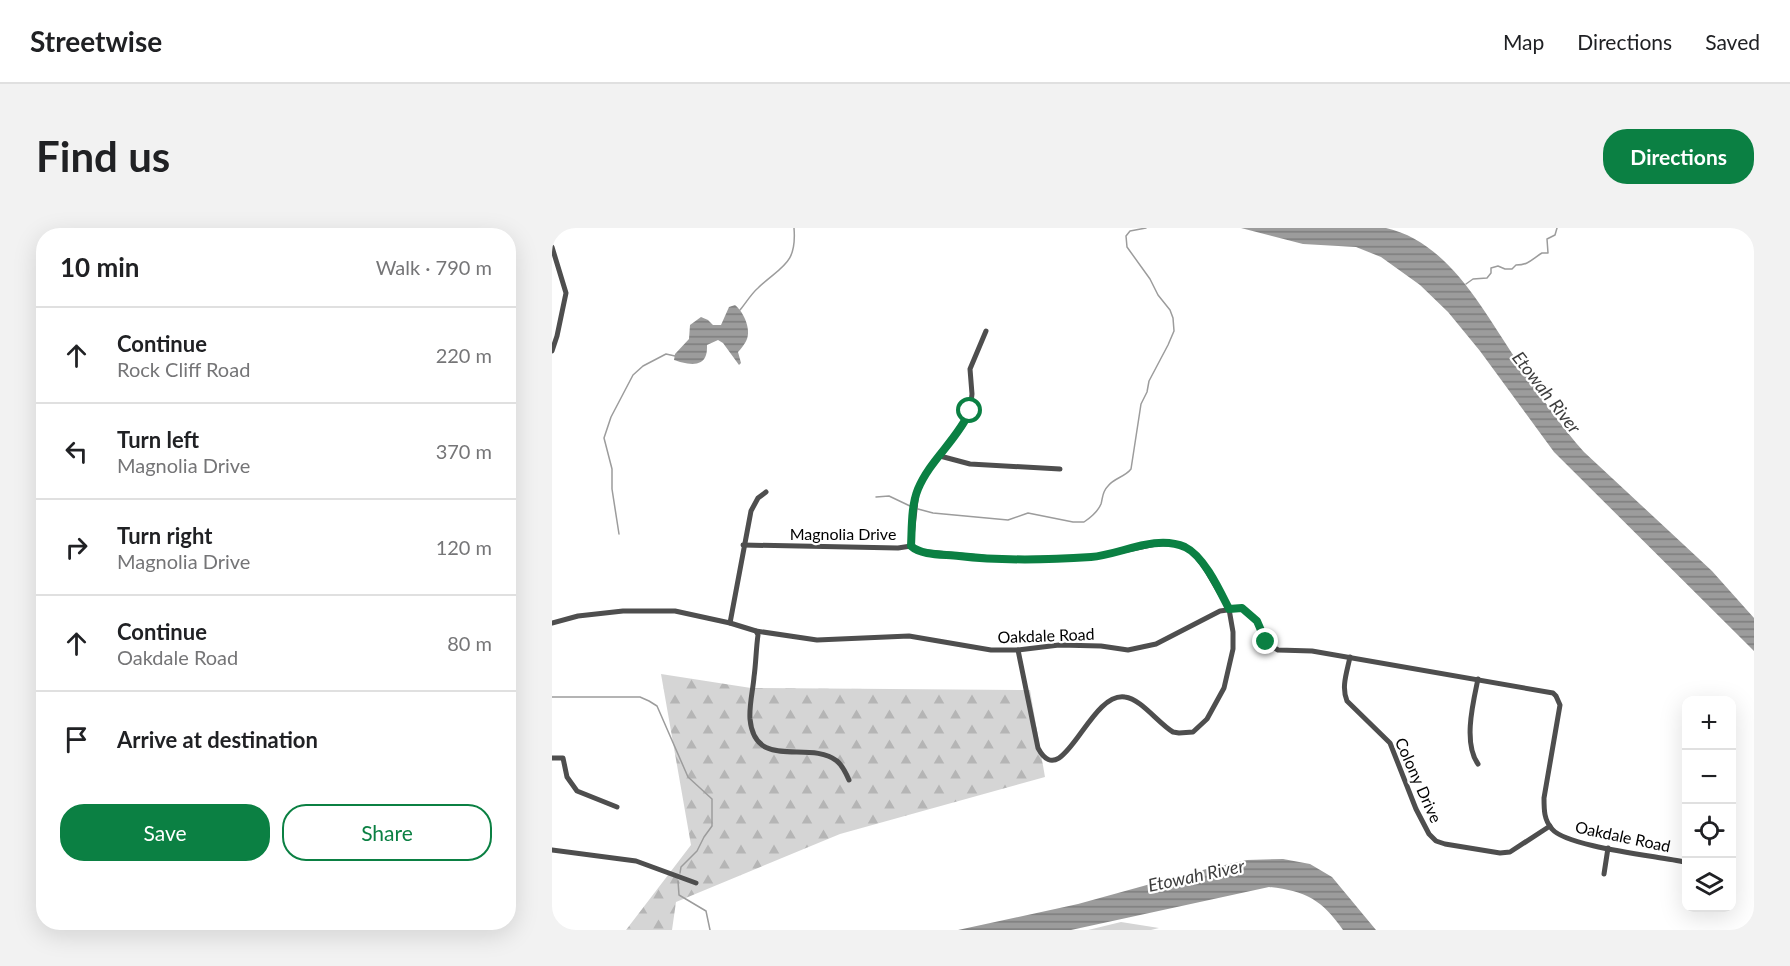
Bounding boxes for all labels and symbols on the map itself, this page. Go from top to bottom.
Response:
water label: Etowah River [1508,347,1586,438]
route start [956,397,982,423]
street label: Magnolia Drive [790,524,896,543]
street label: Oakdale Road [997,624,1095,646]
route end [1252,628,1278,654]
street label: Colony Drive [1392,734,1446,826]
street label: Oakdale Road [1574,817,1672,855]
water label: Etowah River [1146,854,1247,896]

